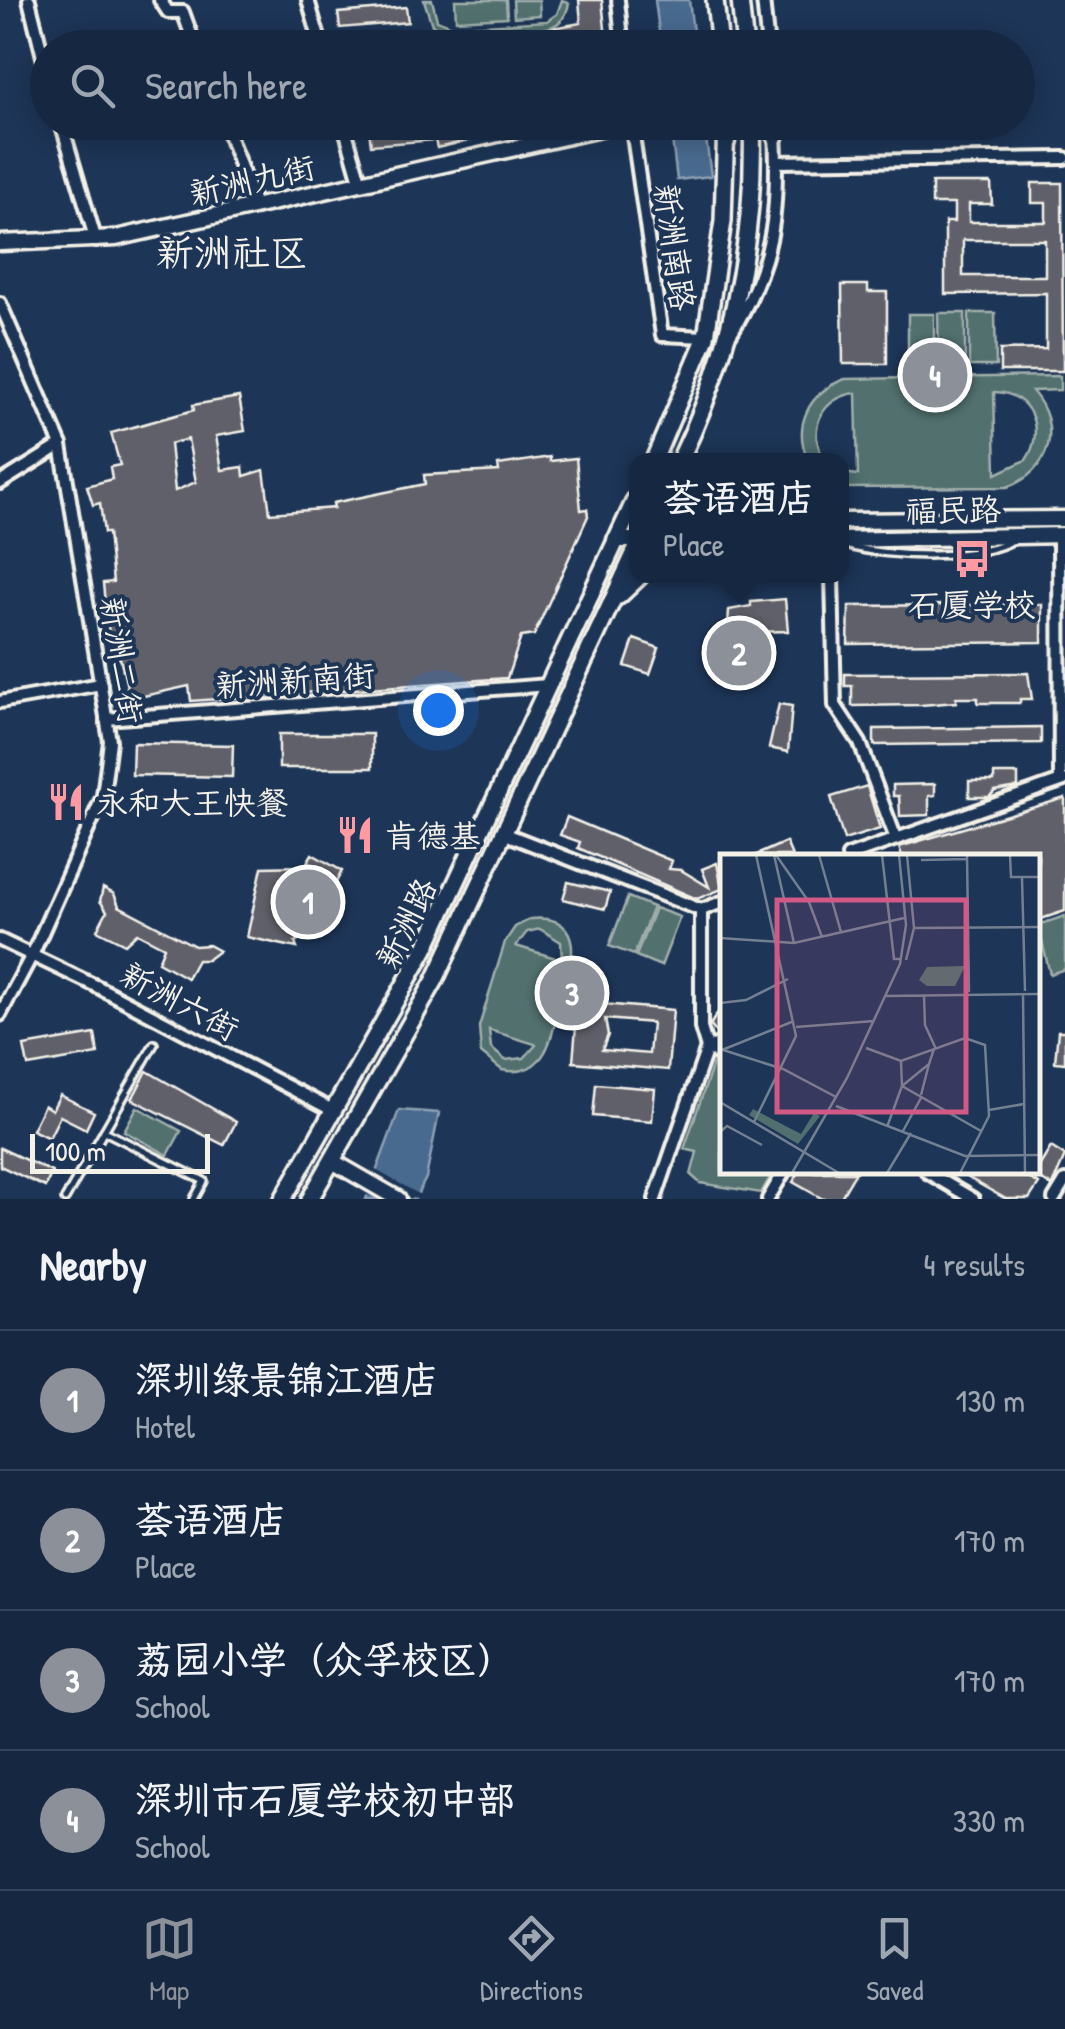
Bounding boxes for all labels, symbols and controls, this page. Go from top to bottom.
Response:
search box [30,30,1035,140]
icon: search [65,58,120,113]
text: Search here [145,59,307,111]
street label: 新洲九街 [185,145,319,215]
street label: 新洲南路 [645,181,705,313]
district label: 新洲社区 [156,226,308,278]
pin: 4 [902,338,968,412]
popup [629,453,849,583]
text: 荟语酒店 [663,471,815,523]
street label: 福民路 [905,488,1001,532]
text: Place [663,523,725,566]
bus stop icon: 石厦学校 [951,538,993,580]
place label: 石厦学校 [908,583,1036,626]
street label: 新洲二街 [91,593,153,727]
pin: 2 [706,616,772,690]
street label: 新洲新南街 [214,653,376,707]
your location [413,685,464,736]
restaurant icon: 永和大王快餐 [45,781,87,823]
place label: 永和大王快餐 [96,781,288,824]
restaurant icon: 肯德基 [334,814,376,856]
place label: 肯德基 [385,814,481,857]
inset map [720,854,1040,1174]
pin: 1 [276,864,340,940]
street label: 新洲路 [366,870,446,976]
street label: 新洲六街 [113,952,247,1050]
pin: 3 [540,956,604,1030]
scale bar [30,1129,210,1174]
text: 100 m [45,1132,106,1170]
text: Nearby [40,1236,147,1293]
text: 4 results [924,1243,1025,1286]
text: 深圳绿景锦江酒店 [135,1353,439,1405]
text: 1 [67,1379,78,1422]
text: 130 m [956,1379,1025,1422]
text: Hotel [135,1405,195,1448]
text: 荟语酒店 [135,1493,287,1545]
text: 2 [65,1519,80,1562]
text: 170 m [954,1519,1025,1562]
text: Place [135,1545,197,1588]
text: 荔园小学（众孚校区） [135,1633,515,1685]
text: 3 [65,1659,80,1702]
text: 170 m [954,1659,1025,1702]
text: School [135,1685,210,1728]
text: 深圳市石厦学校初中部 [135,1773,515,1825]
text: 4 [66,1799,79,1842]
text: 330 m [953,1799,1025,1842]
text: School [135,1825,210,1868]
tab: Map [142,1911,197,2009]
tab: Directions [480,1911,583,2009]
tab: Saved [866,1911,923,2009]

